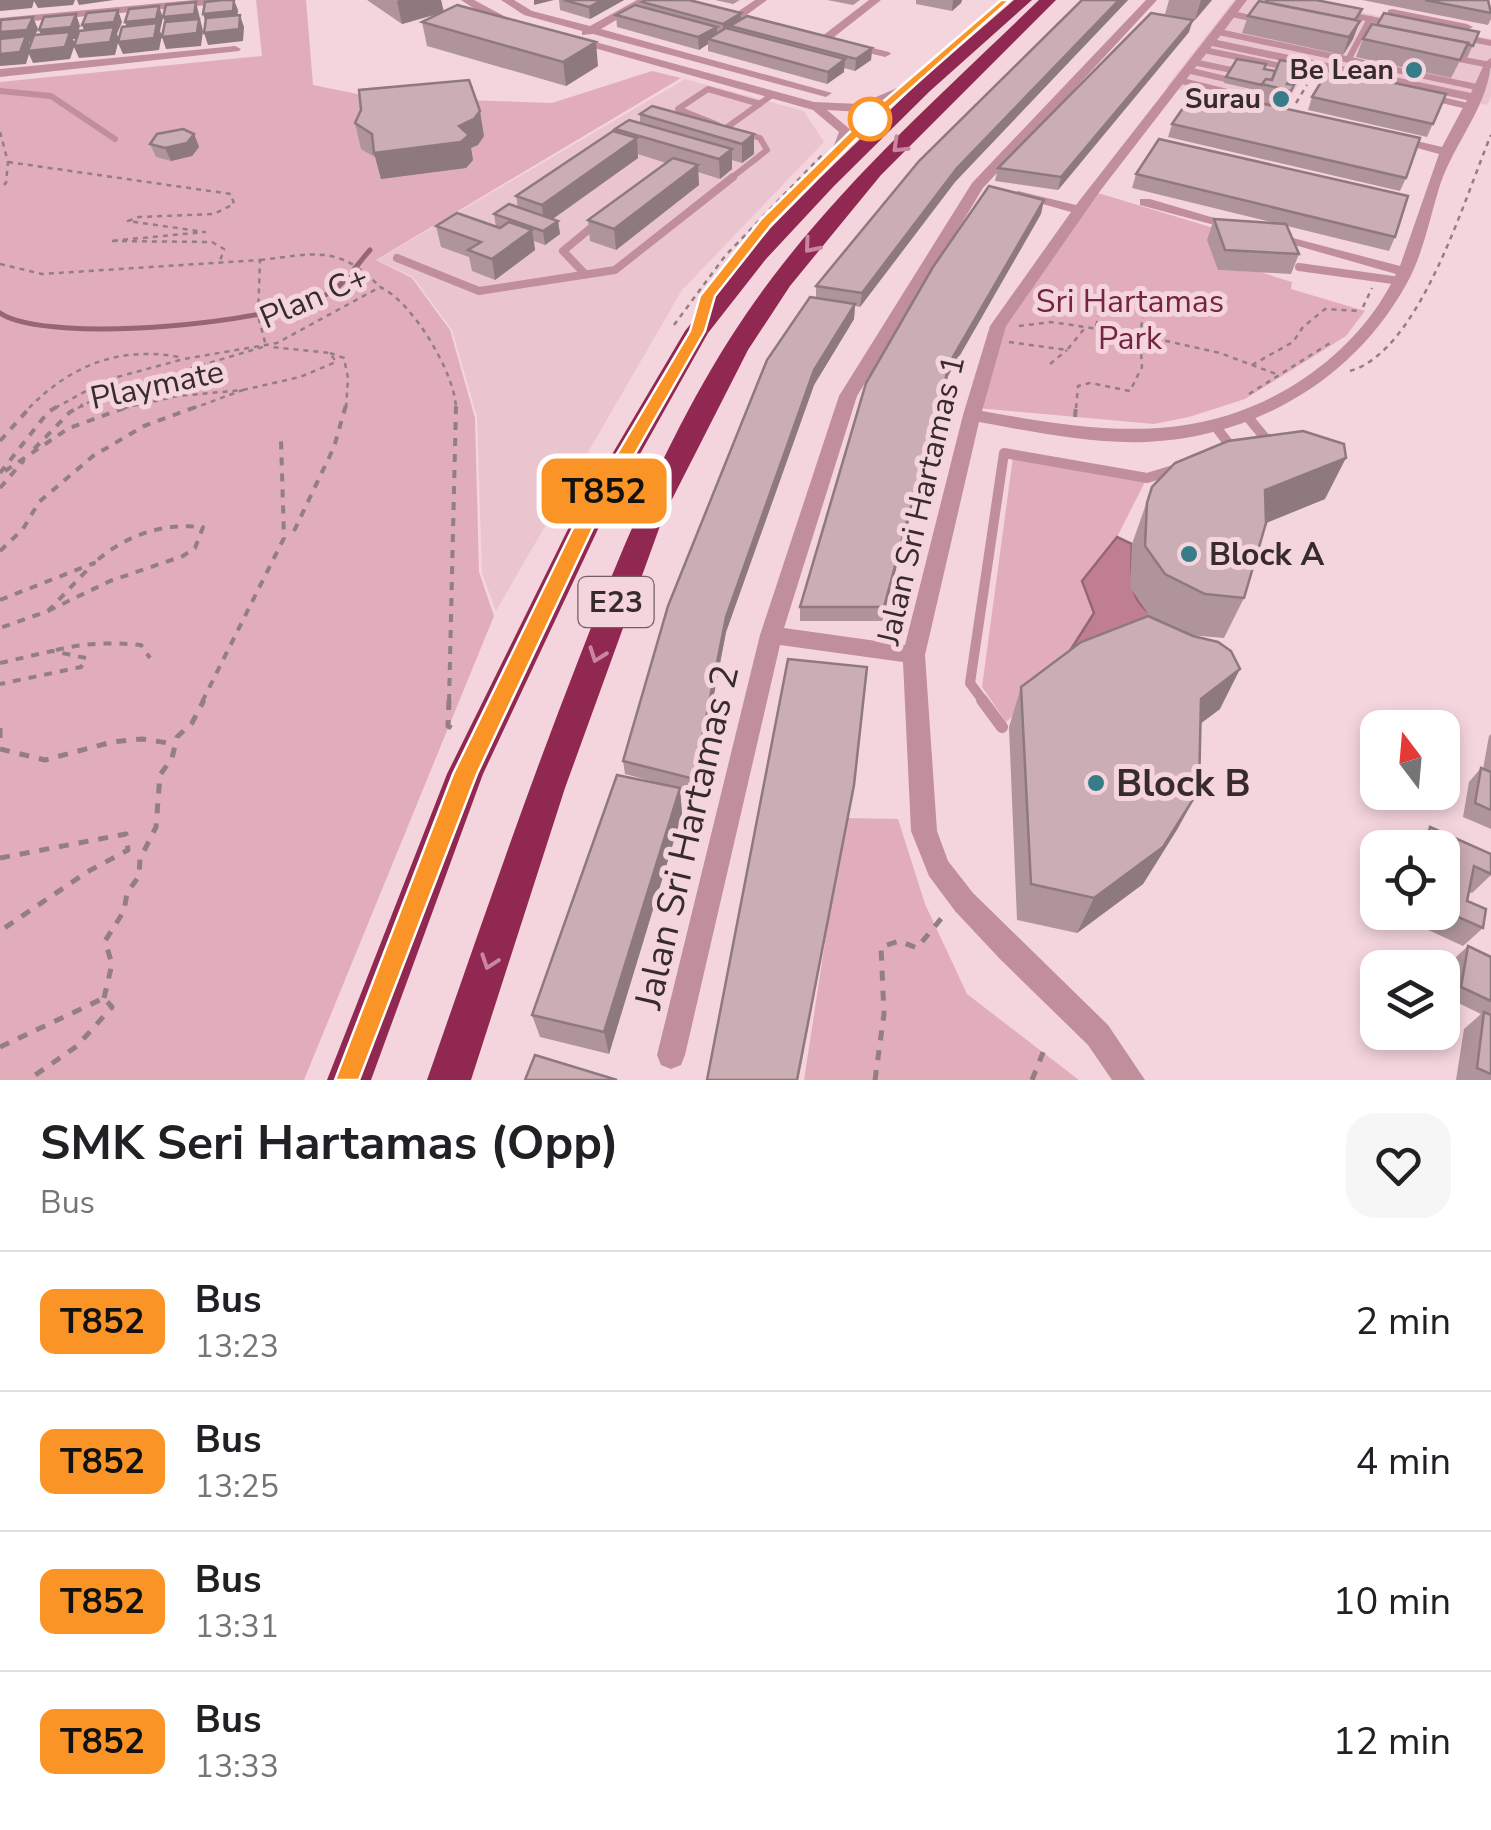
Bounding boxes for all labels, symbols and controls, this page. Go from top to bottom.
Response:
place label: Be Lean [1290,51,1394,89]
marker: Be Lean [1403,59,1425,81]
place label: Surau [1185,80,1261,118]
marker: Surau [1270,88,1292,110]
unlabelled marker [849,98,891,140]
one-way arrow [893,134,911,152]
one-way arrow [805,234,823,253]
street label: Plan C+ [253,255,375,339]
park label: Sri Hartamas Park [1036,280,1224,360]
street label: Playmate [86,350,228,420]
street label: Jalan Sri Hartamas 1 [867,351,975,650]
line badge: T852 [534,458,674,524]
text: T852 [562,468,646,515]
place label: Block A [1209,533,1324,576]
marker: Block A [1178,543,1200,565]
road number: E23 [578,577,654,627]
one-way arrow [588,646,609,663]
street label: Jalan Sri Hartamas 2 [622,660,751,1015]
north arrow [1360,710,1460,810]
map controls [1360,710,1460,1050]
place label: Block B [1116,758,1251,809]
marker: Block B [1085,772,1107,794]
button: locate [1360,830,1460,930]
button: layers [1360,950,1460,1050]
one-way arrow [480,952,500,969]
text: SMK Seri Hartamas (Opp) [40,1110,619,1176]
button: heart [1346,1113,1451,1218]
text: Bus [40,1181,95,1224]
text: Bus [195,1274,261,1325]
text: 2 min [1356,1296,1451,1347]
text: T852 [60,1298,145,1345]
text: 13:23 [195,1325,279,1368]
text: Bus [195,1414,261,1465]
text: 4 min [1356,1436,1451,1487]
text: T852 [60,1438,145,1485]
text: 13:25 [195,1465,279,1508]
text: Bus [195,1554,261,1605]
text: 10 min [1333,1576,1451,1627]
text: T852 [60,1578,145,1625]
text: 13:31 [195,1605,279,1648]
text: Bus [195,1694,261,1745]
text: 12 min [1333,1716,1451,1767]
text: T852 [60,1718,145,1765]
text: 13:33 [195,1745,279,1788]

